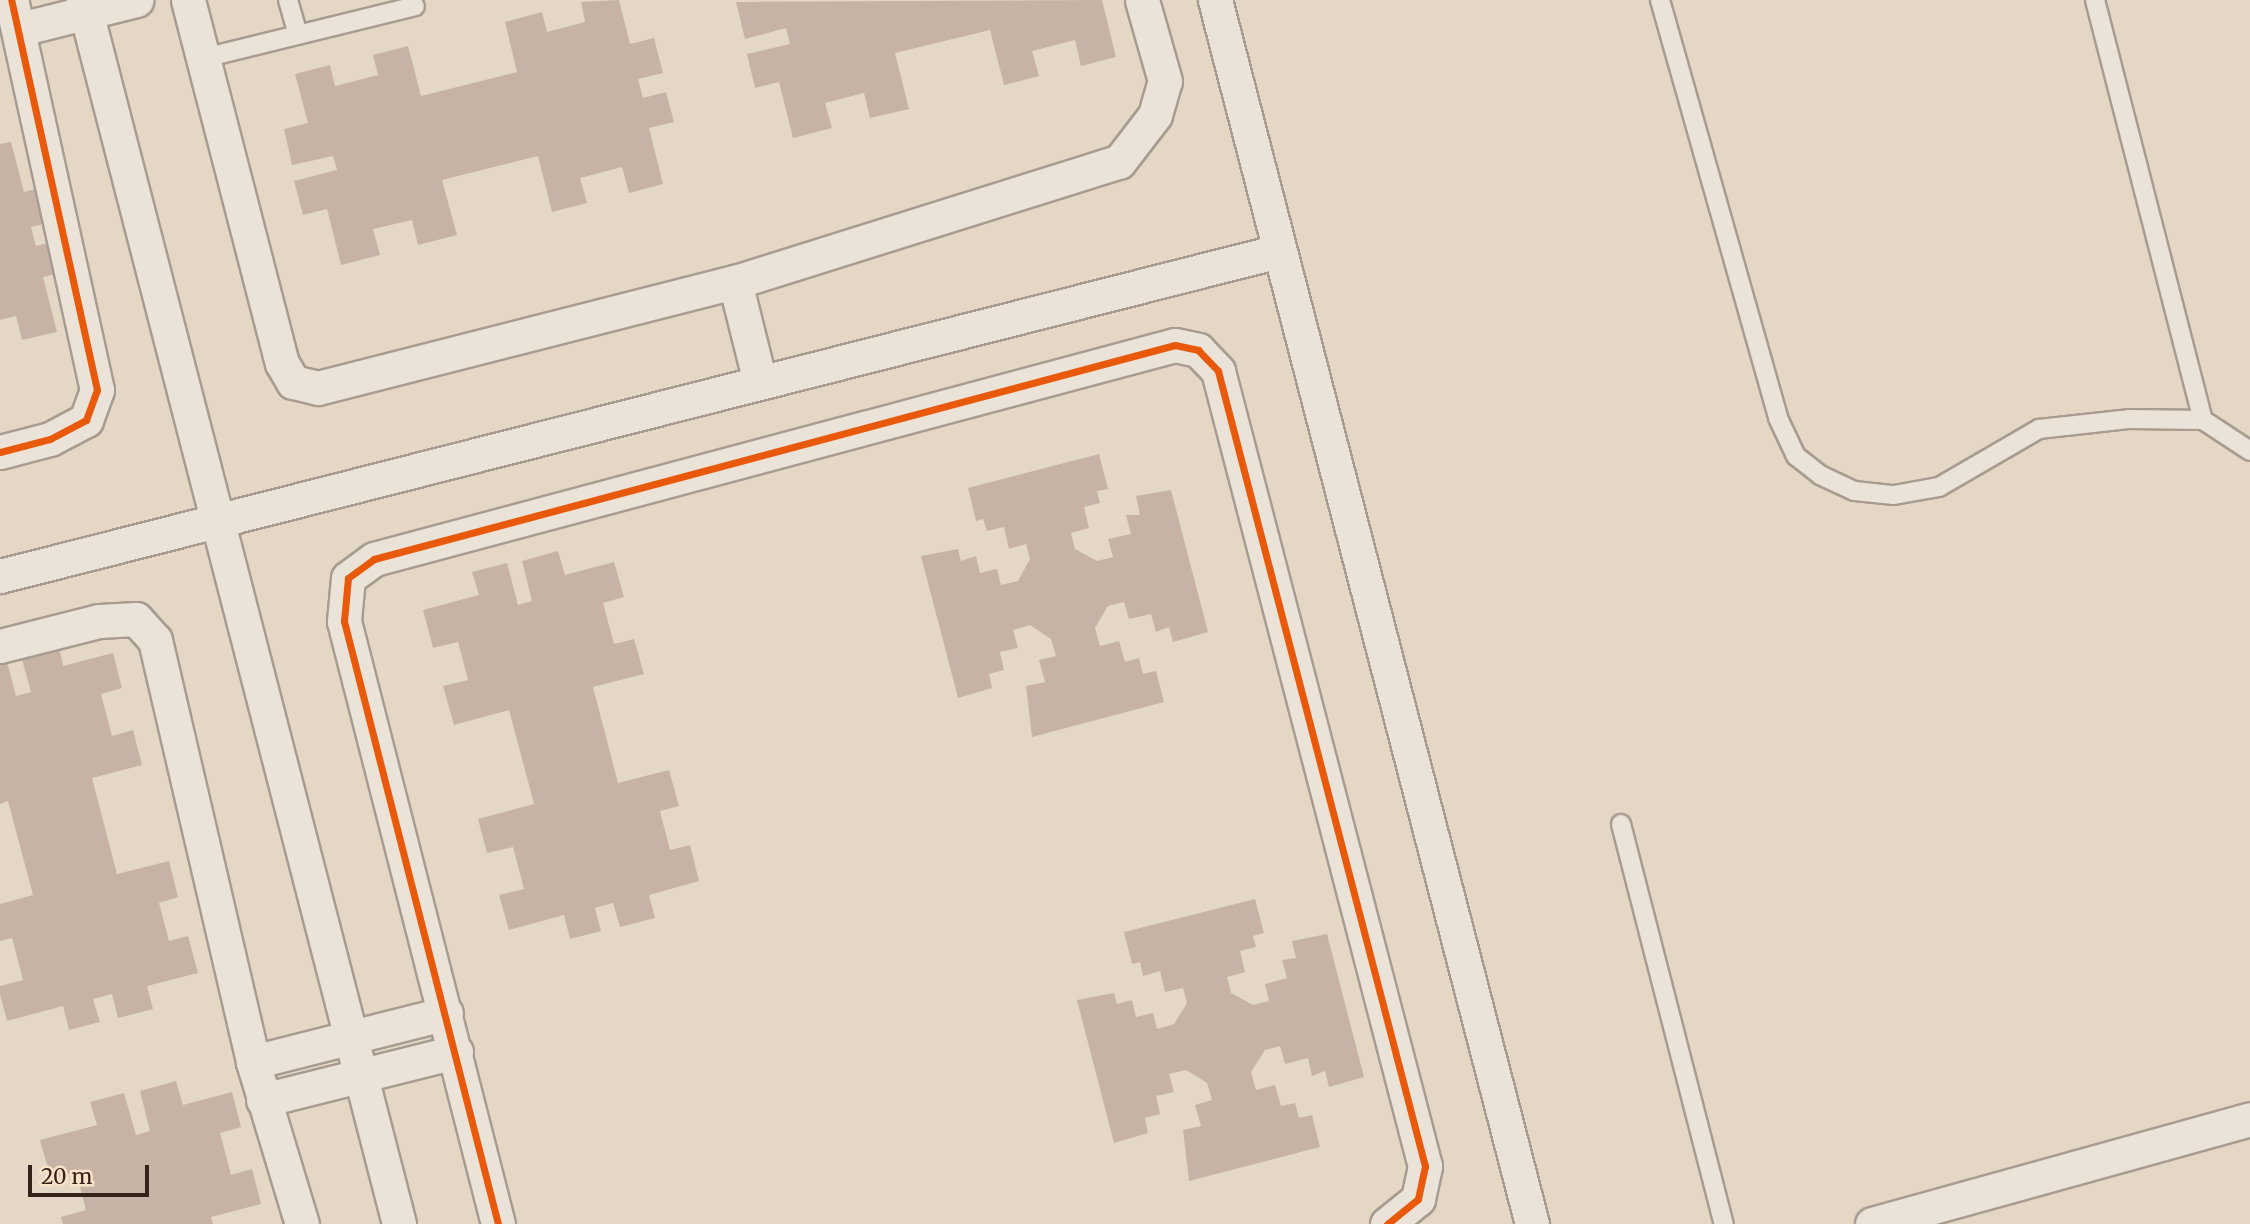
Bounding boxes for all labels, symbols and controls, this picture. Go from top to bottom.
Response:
scale bar [32,1150,152,1194]
text: 20 m [41,1163,92,1190]

